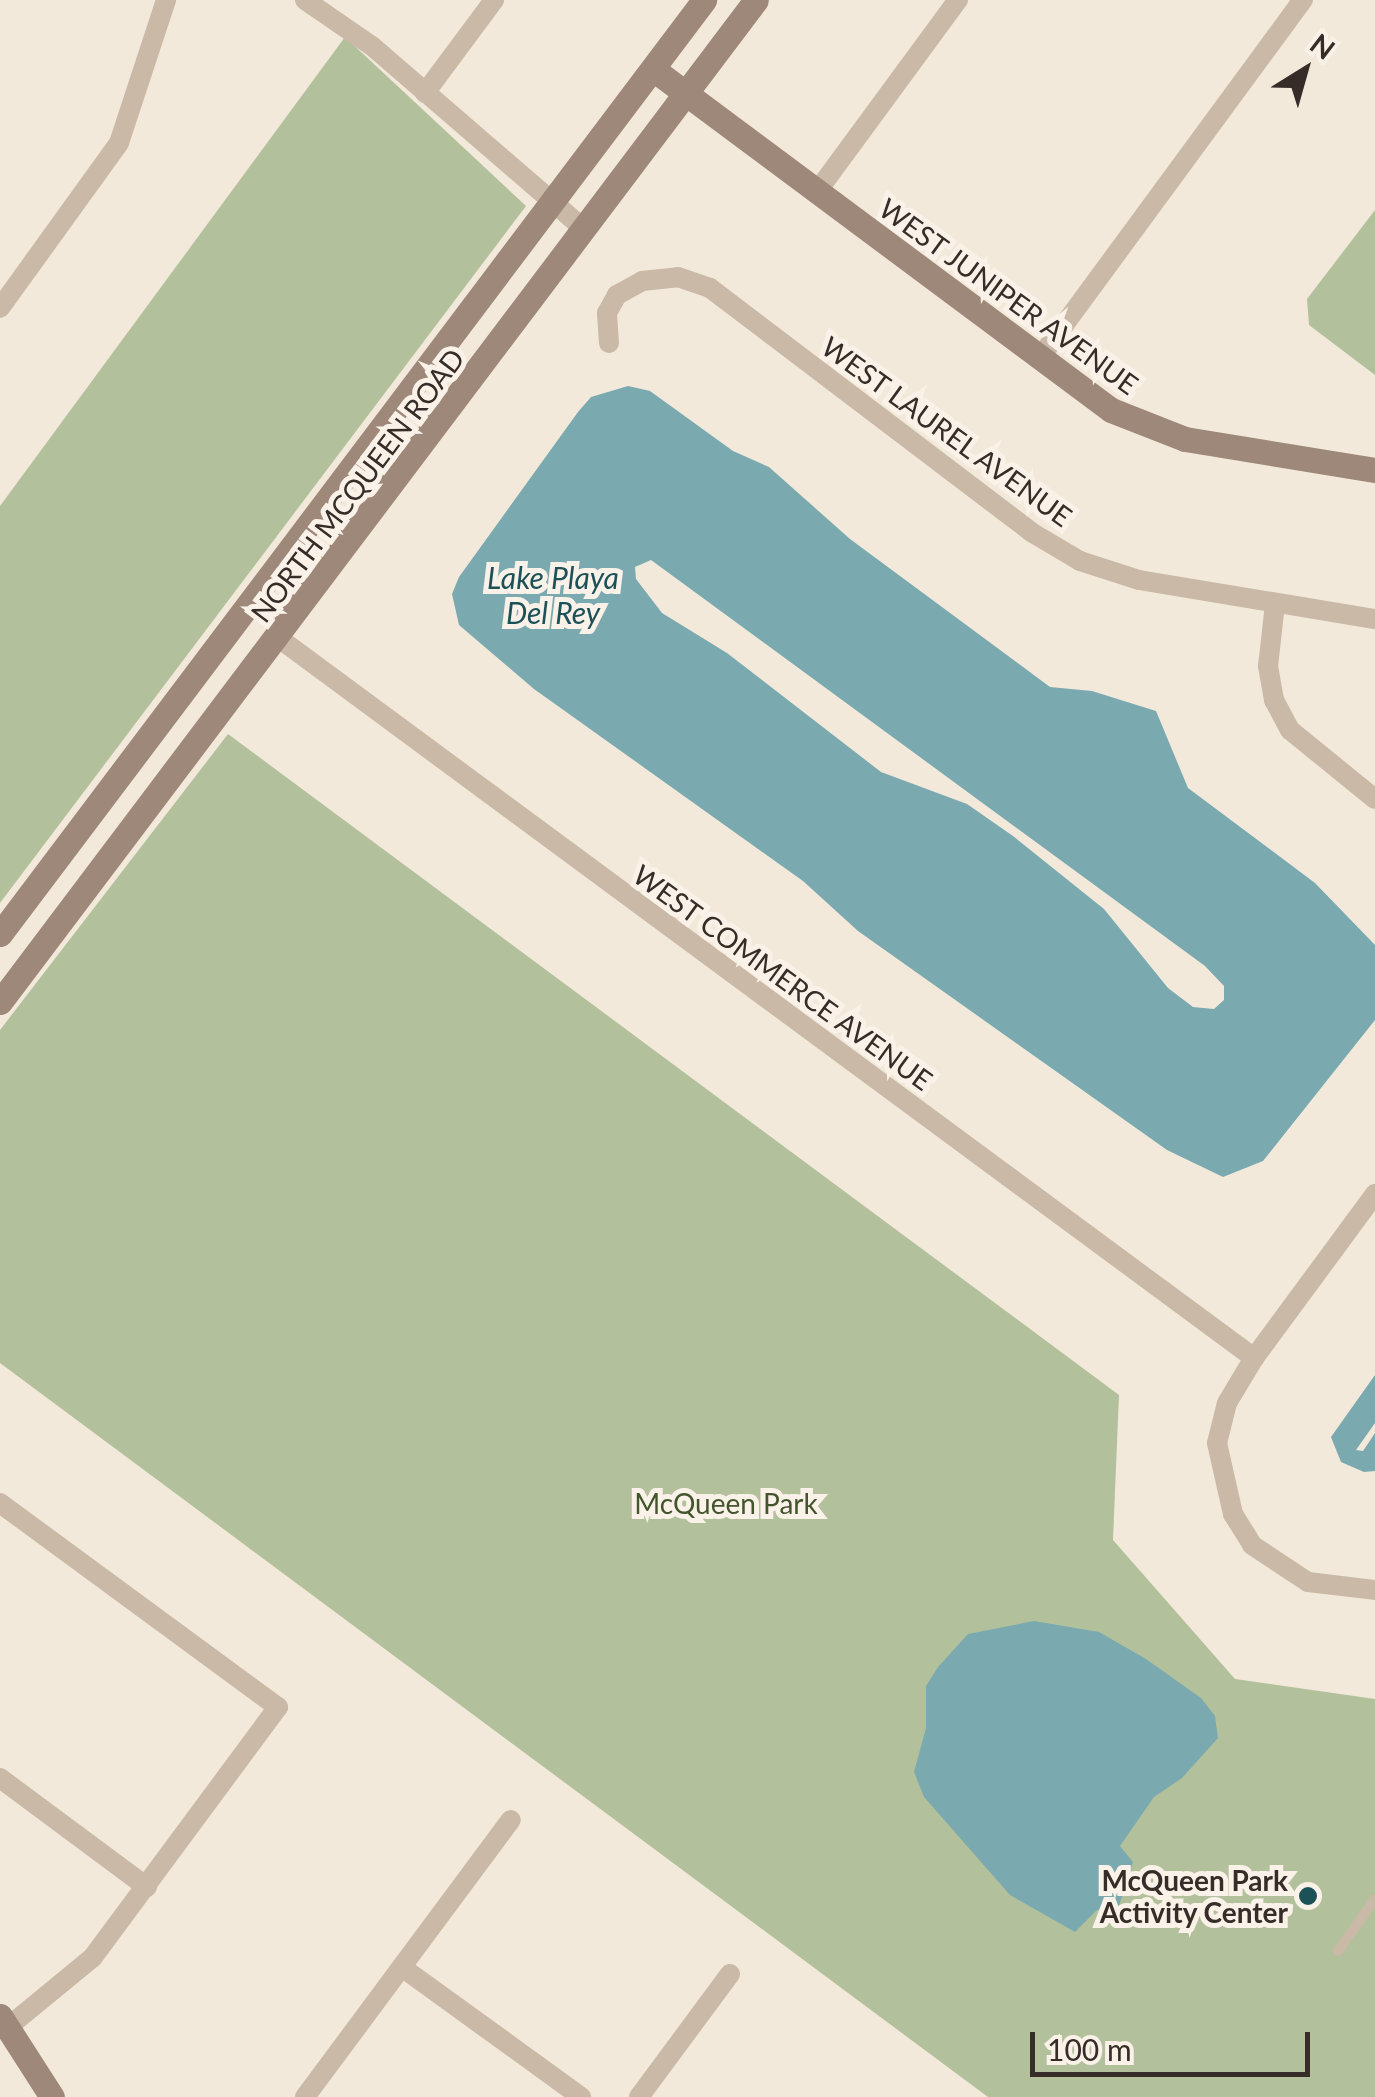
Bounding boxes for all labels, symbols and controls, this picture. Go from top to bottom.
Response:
north arrow [1255,20,1355,120]
text: N [1304,26,1342,66]
street label: WEST JUNIPER AVENUE [872,190,1146,402]
street label: WEST LAUREL AVENUE [814,328,1080,534]
street label: NORTH MCQUEEN ROAD [243,342,471,628]
water label: Lake Playa Del Rey [487,559,619,630]
street label: WEST COMMERCE AVENUE [626,857,940,1097]
park label: McQueen Park [634,1486,818,1520]
place label: McQueen Park Activity Center [1099,1863,1288,1929]
marker: McQueen Park Activity Center [1297,1885,1319,1907]
scale bar [1035,2012,1315,2074]
text: 100 m [1047,2031,1132,2067]

